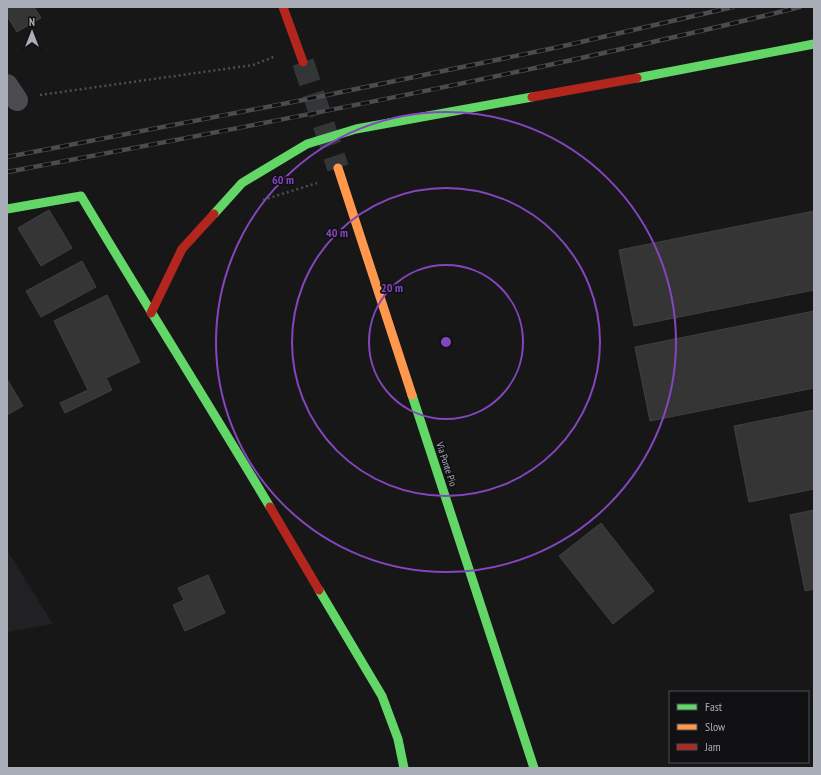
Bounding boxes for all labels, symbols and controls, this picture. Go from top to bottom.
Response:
north arrow [12,12,52,52]
text: N [29,15,35,29]
text: 60 m [272,172,294,187]
text: 40 m [326,225,348,240]
text: 20 m [381,280,403,295]
centre of rings [439,335,453,349]
street label: Via Ponte Pio [433,439,460,488]
legend [669,691,809,763]
text: Fast [705,699,723,714]
text: Slow [705,719,726,734]
text: Jam [704,739,721,754]

